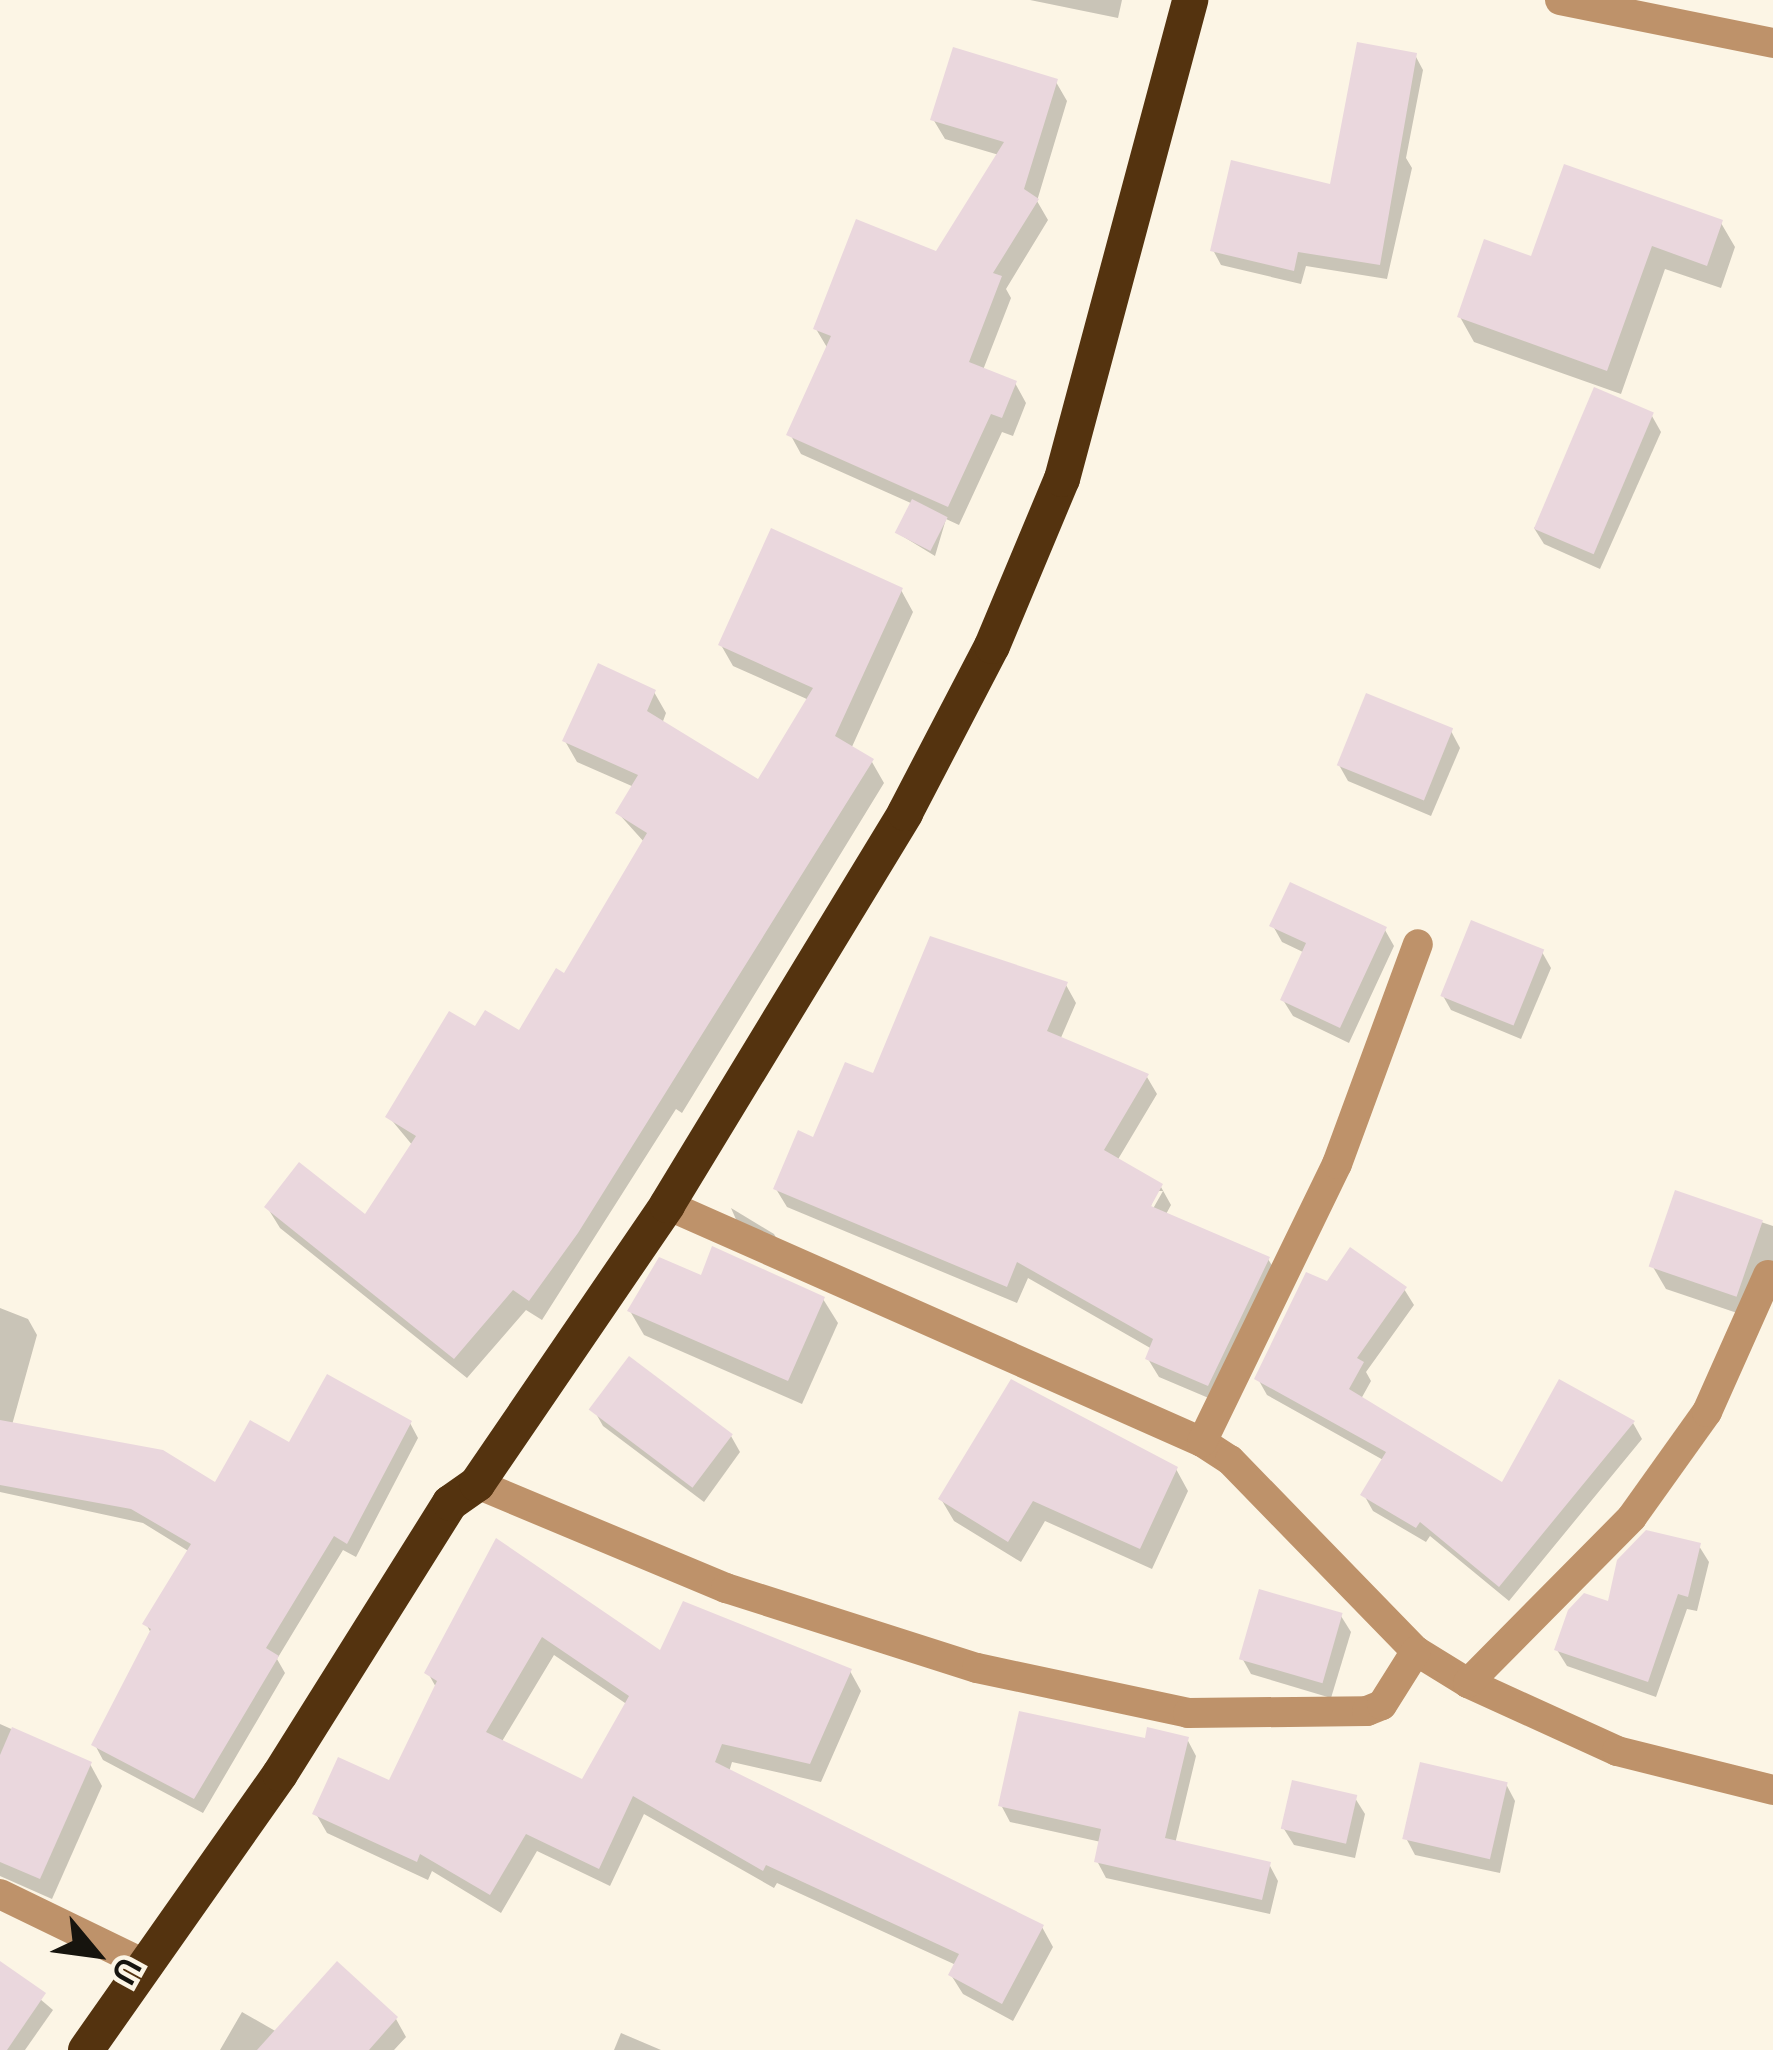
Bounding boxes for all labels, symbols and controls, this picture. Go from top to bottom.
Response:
north arrow [36,1894,156,2014]
text: U [104,1951,151,1992]

